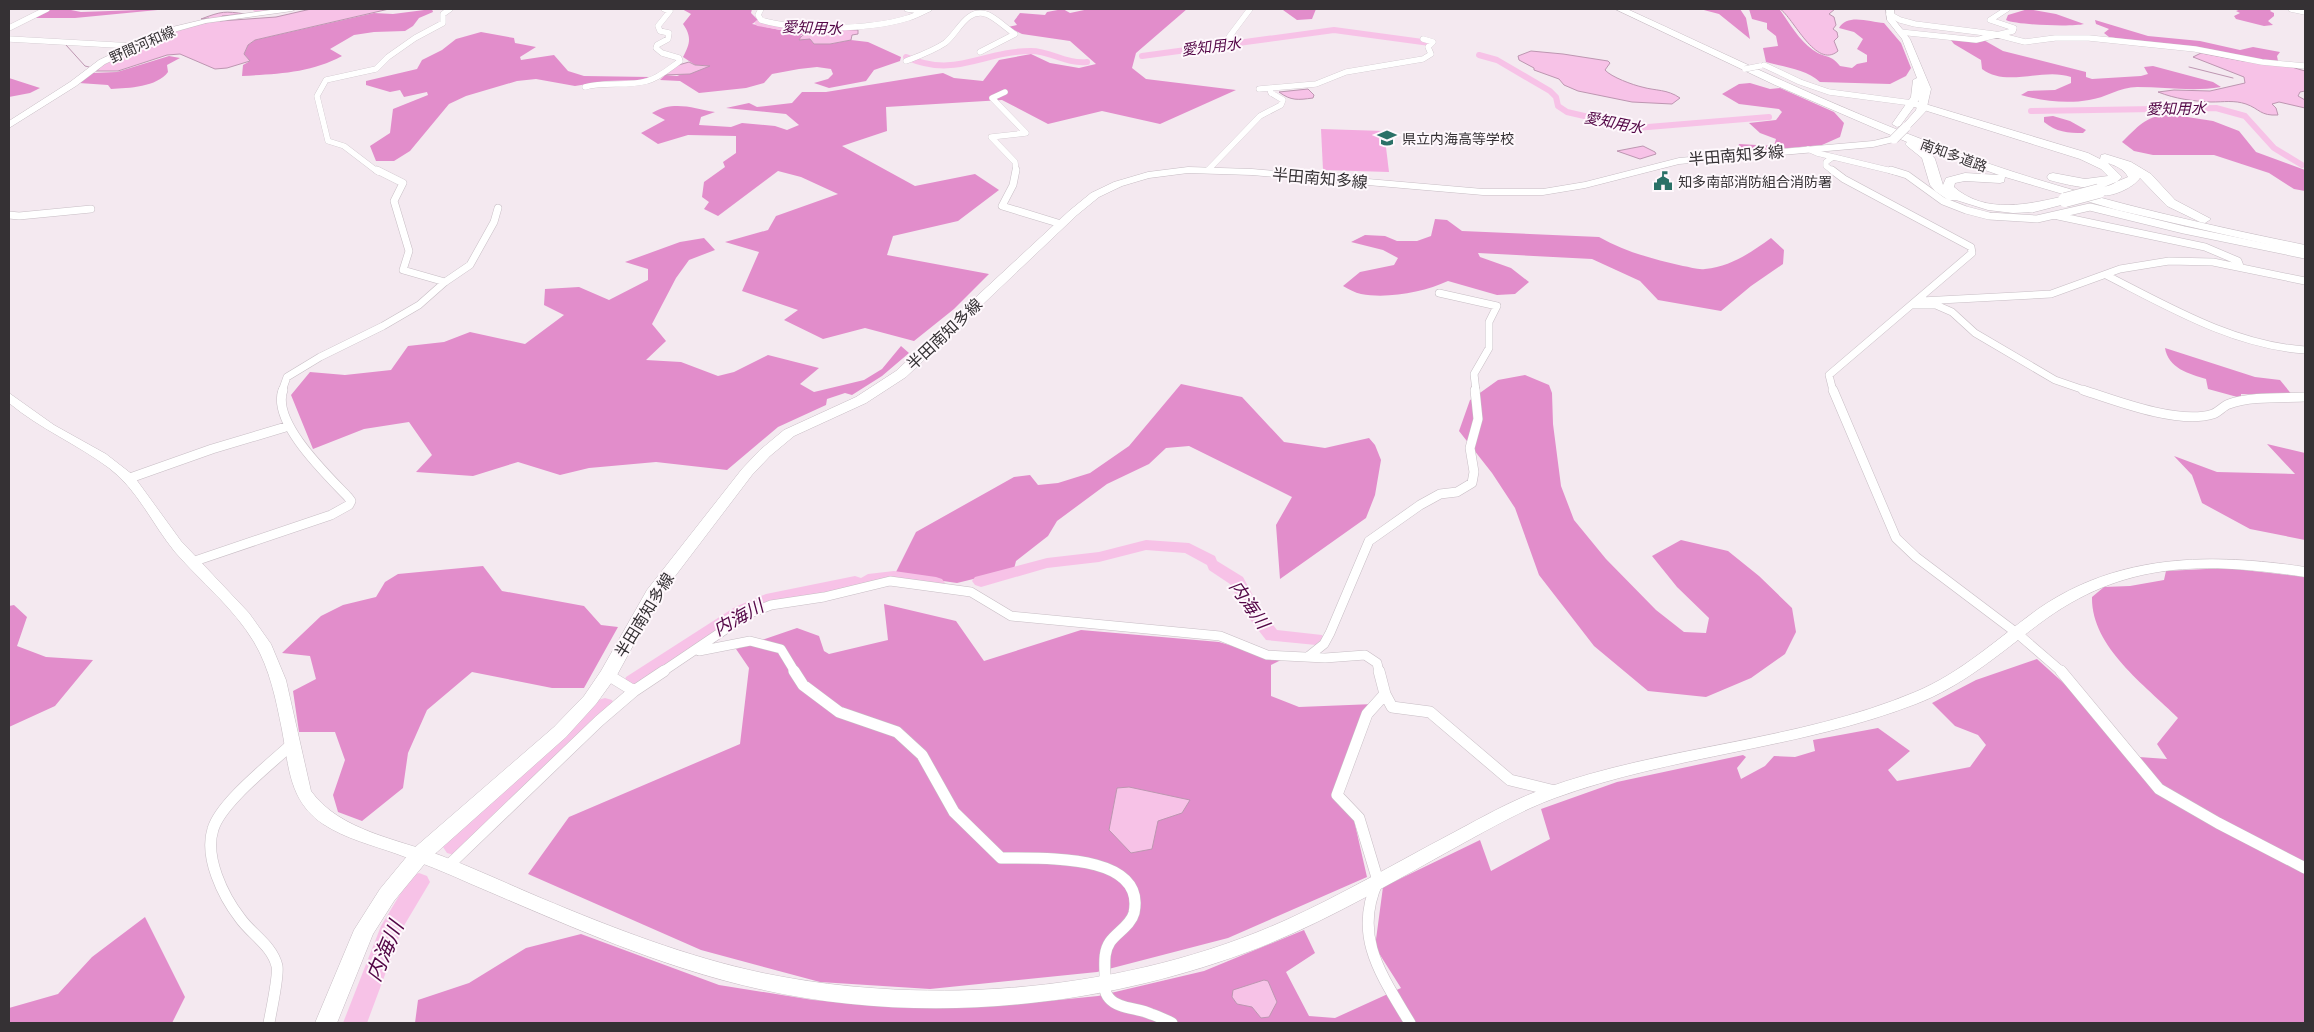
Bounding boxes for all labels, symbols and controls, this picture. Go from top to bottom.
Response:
water label: 愛知用水 [782,16,844,38]
street label: 野間河和線 [106,21,178,67]
water label: 愛知用水 [1180,32,1244,60]
water label: 愛知用水 [2146,97,2208,119]
water label: 愛知用水 [1583,106,1647,138]
school or university icon: 県立内海高等学校 [1376,127,1398,149]
place label: 県立内海高等学校 [1402,129,1514,148]
street label: 南知多道路 [1918,134,1990,176]
street label: 半田南知多線 [1687,140,1785,170]
street label: 半田南知多線 [1271,163,1369,193]
public building icon: 知多南部消防組合消防署 [1652,170,1674,192]
place label: 知多南部消防組合消防署 [1678,172,1832,191]
street label: 半田南知多線 [901,293,987,375]
street label: 半田南知多線 [609,568,679,662]
water label: 内海川 [1225,575,1276,635]
water label: 内海川 [709,592,769,641]
water label: 内海川 [359,915,410,985]

